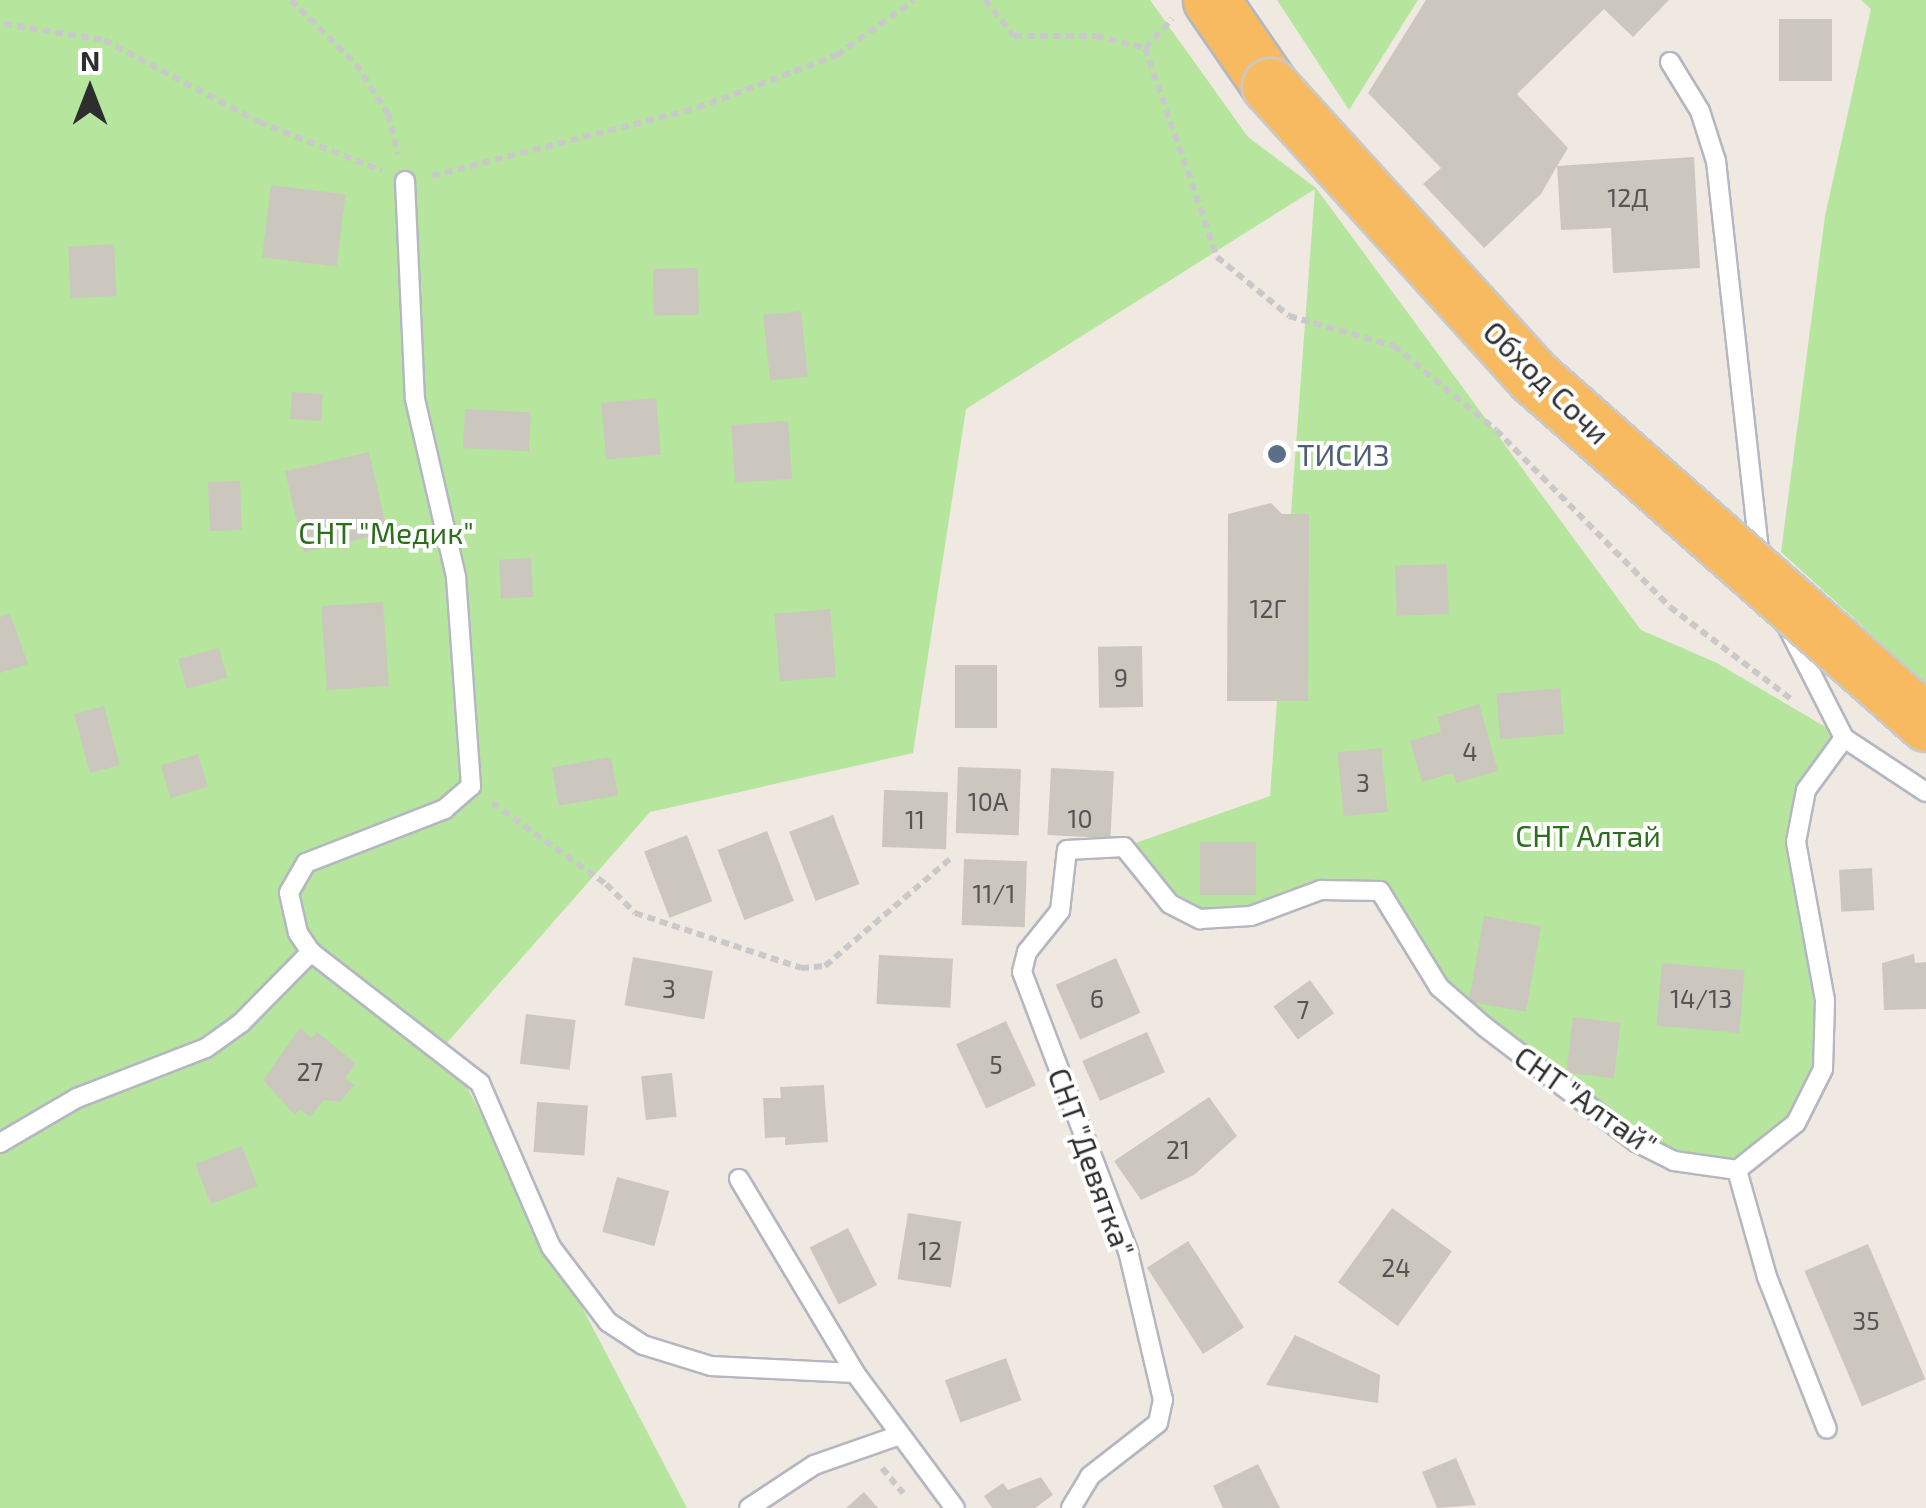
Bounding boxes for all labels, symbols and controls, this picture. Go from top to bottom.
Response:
north arrow [40,40,140,140]
text: N [80,43,100,77]
house number: 12Д [1607,182,1649,212]
street label: Обход Сочи [1476,313,1618,451]
place label: ТИСИЗ [1297,436,1389,472]
marker: ТИСИЗ [1266,443,1288,465]
park label: СНТ "Медик" [298,514,474,550]
house number: 12Г [1250,593,1286,623]
house number: 9 [1114,662,1128,692]
house number: 4 [1462,736,1478,766]
house number: 3 [1356,767,1370,797]
house number: 10А [968,786,1008,816]
house number: 10 [1067,803,1093,833]
house number: 11 [905,804,925,834]
park label: СНТ Алтай [1515,817,1661,853]
house number: 11/1 [973,878,1015,908]
house number: 3 [662,973,676,1003]
house number: 6 [1090,983,1104,1013]
house number: 14/13 [1670,983,1732,1013]
house number: 7 [1297,994,1309,1024]
street label: СНТ "Алтай" [1508,1038,1664,1162]
house number: 5 [989,1049,1003,1079]
house number: 27 [297,1056,323,1086]
street label: СНТ "Девятка" [1041,1063,1143,1261]
house number: 21 [1166,1134,1190,1164]
house number: 12 [918,1235,942,1265]
house number: 24 [1381,1252,1411,1282]
house number: 35 [1852,1305,1880,1335]

